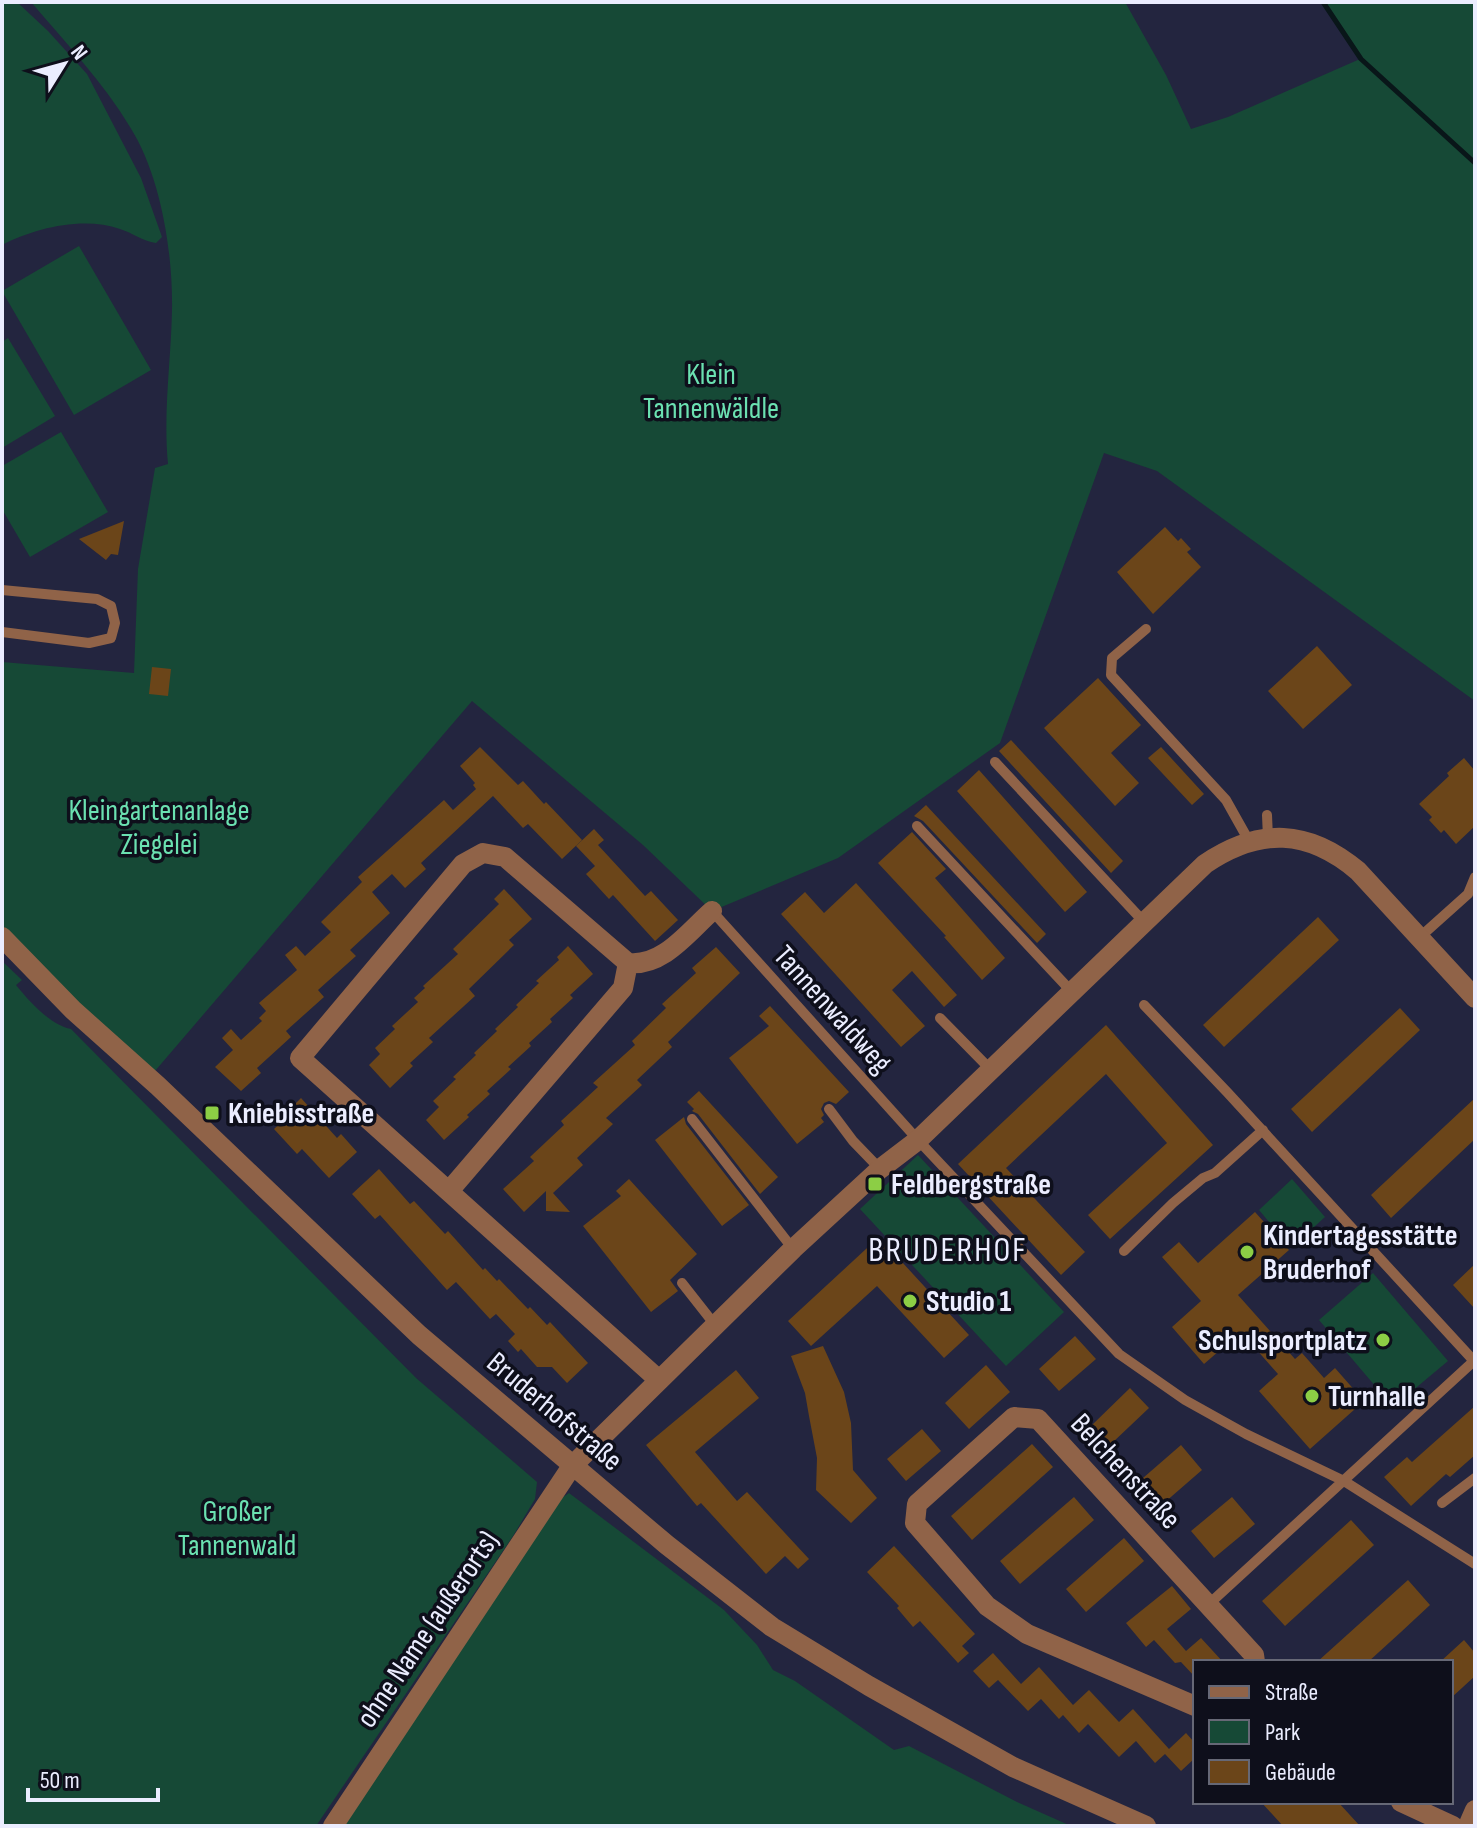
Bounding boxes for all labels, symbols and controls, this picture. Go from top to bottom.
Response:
north arrow [24,24,104,104]
text: N [64,40,93,66]
park label: Klein Tannenwäldle [643,357,779,427]
park label: Kleingartenanlage Ziegelei [68,793,250,863]
street label: Tannenwaldweg [766,938,899,1081]
place label: Kniebisstraße [228,1096,374,1132]
marker: Kniebisstraße [203,1104,221,1122]
place label: Feldbergstraße [891,1167,1051,1203]
marker: Feldbergstraße [866,1175,884,1193]
place label: Kindertagesstätte Bruderhof [1263,1218,1458,1288]
district label: BRUDERHOF [868,1230,1028,1271]
marker: Kindertagesstätte Bruderhof [1238,1243,1256,1261]
place label: Studio 1 [926,1284,1011,1320]
marker: Studio 1 [901,1292,919,1310]
place label: Schulsportplatz [1198,1323,1367,1359]
marker: Schulsportplatz [1374,1331,1392,1349]
street label: Bruderhofstraße [479,1345,629,1479]
place label: Turnhalle [1328,1379,1426,1415]
marker: Turnhalle [1303,1387,1321,1405]
street label: Belchenstraße [1063,1406,1188,1537]
park label: Großer Tannenwald [178,1494,296,1564]
street label: ohne Name (außerorts) [349,1525,507,1735]
legend [1193,1660,1453,1804]
text: Straße [1265,1678,1318,1707]
text: Park [1265,1718,1300,1747]
scale bar [28,1752,158,1802]
text: Gebäude [1265,1758,1336,1787]
text: 50 m [40,1766,80,1795]

